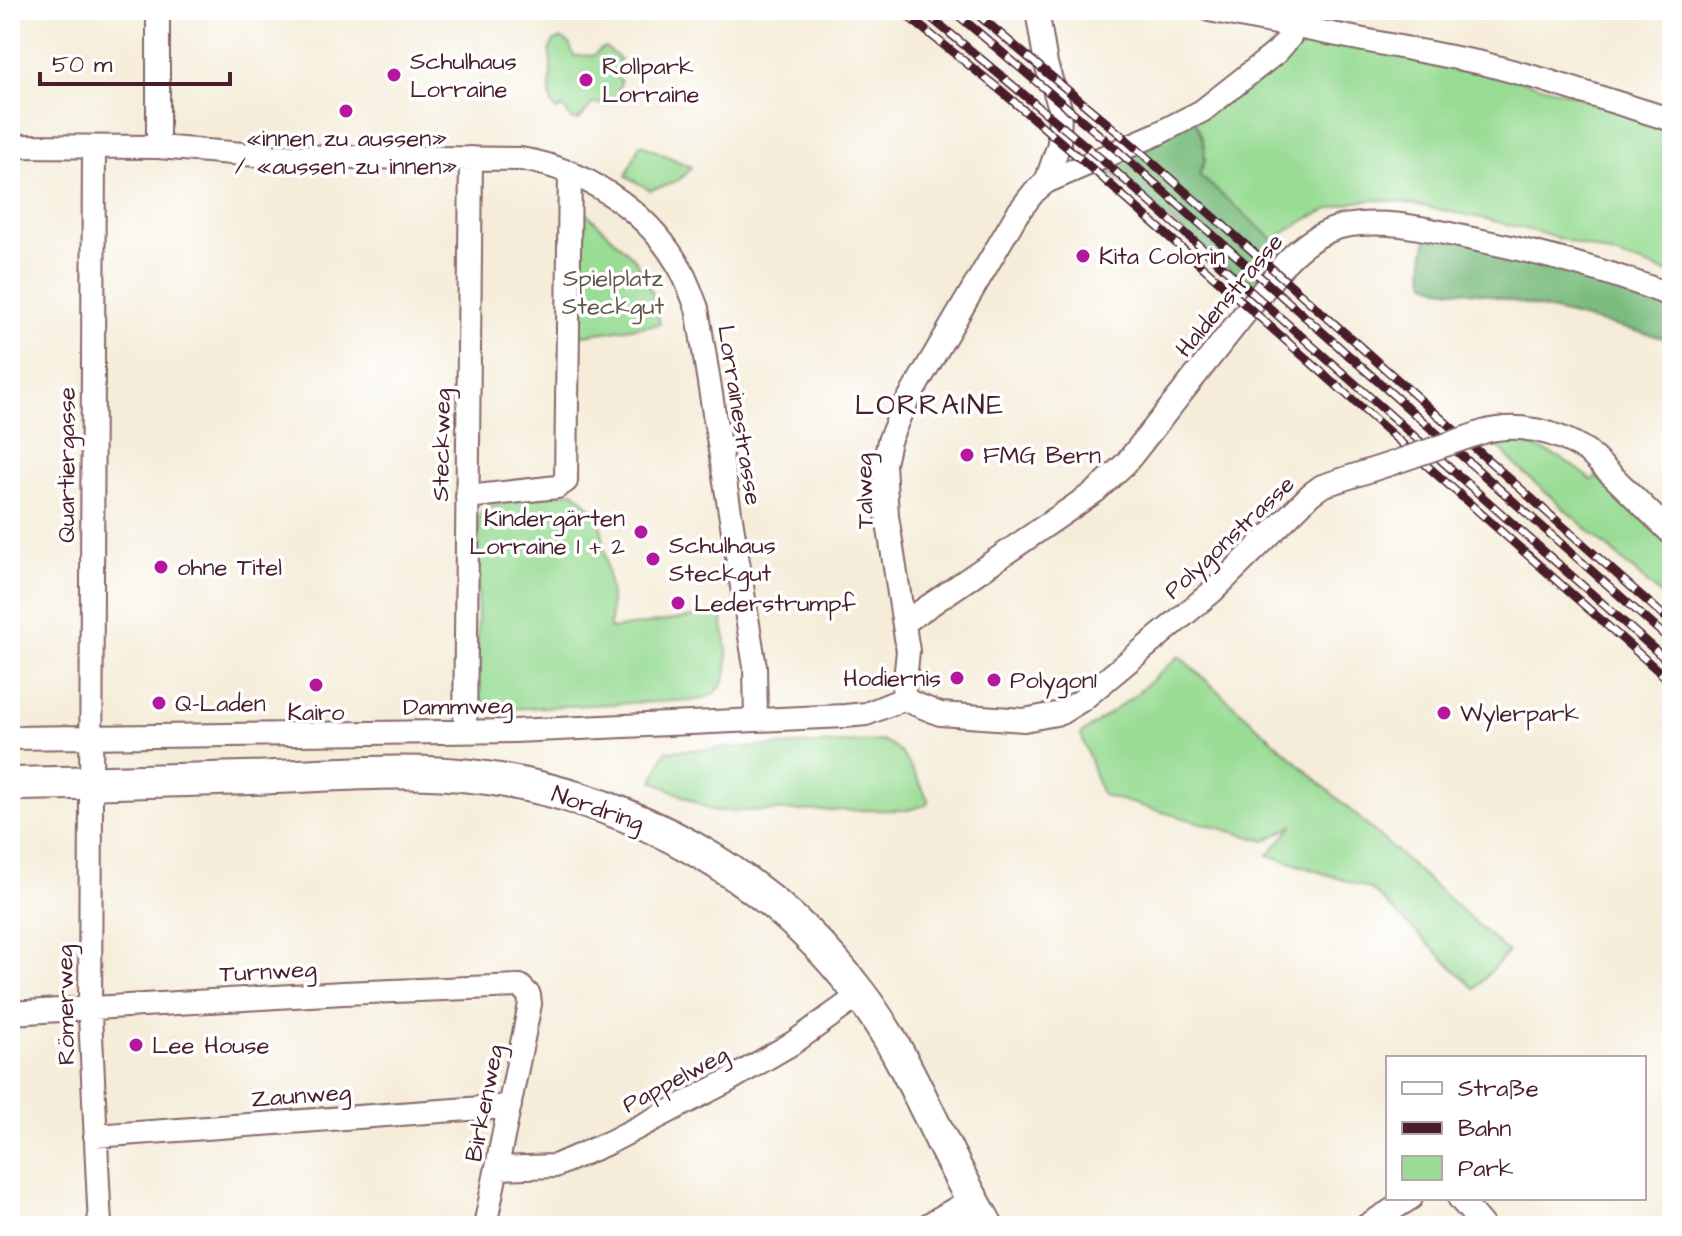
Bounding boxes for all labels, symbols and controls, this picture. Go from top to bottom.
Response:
scale bar [40,36,230,86]
place label: Schulhaus Lorraine [410,45,517,107]
text: 50 m [52,48,113,82]
place label: Rollpark Lorraine [602,50,699,112]
marker: Schulhaus Lorraine [385,66,403,84]
marker: Rollpark Lorraine [577,71,595,89]
marker: «innen zu aussen» ⁄ «aussen zu innen» [337,102,355,120]
place label: «innen zu aussen» ⁄ «aussen zu innen» [235,122,458,184]
street label: Haldenstrasse [1168,226,1292,365]
place label: Kita Colorin [1099,240,1225,274]
marker: Kita Colorin [1074,247,1092,265]
park label: Spielplatz Steckgut [562,262,664,325]
street label: Lorrainestrasse [708,323,770,508]
district label: LORRAINE [855,386,1005,425]
street label: Quartiergasse [50,387,85,543]
street label: Steckweg [424,388,461,502]
place label: FMG Bern [983,439,1101,473]
marker: FMG Bern [958,446,976,464]
street label: Talweg [847,453,884,529]
street label: Polygonstrasse [1157,468,1303,608]
place label: Kindergärten Lorraine 1 + 2 [469,502,625,564]
marker: Kindergärten Lorraine 1 + 2 [632,523,650,541]
place label: Schulhaus Steckgut [669,529,776,592]
marker: Schulhaus Steckgut [644,550,662,568]
place label: ohne Titel [177,551,282,585]
marker: ohne Titel [152,558,170,576]
place label: Lederstrumpf [694,587,856,621]
marker: Lederstrumpf [669,594,687,612]
place label: Hodiernis [843,662,941,696]
place label: Polygon1 [1010,664,1097,699]
marker: Hodiernis [948,669,966,687]
marker: Polygon1 [985,671,1003,689]
marker: Kairo [307,676,325,694]
place label: Q-Laden [175,687,266,721]
street label: Dammweg [403,689,513,726]
marker: Q-Laden [150,694,168,712]
place label: Kairo [287,696,345,730]
place label: Wylerpark [1460,697,1580,732]
marker: Wylerpark [1435,704,1453,722]
street label: Nordring [547,777,648,841]
street label: Römerweg [48,945,85,1065]
street label: Turnweg [219,952,318,993]
place label: Lee House [152,1029,269,1063]
marker: Lee House [127,1036,145,1054]
street label: Pappelweg [616,1038,735,1123]
street label: Birkenweg [457,1042,514,1165]
legend [1386,1056,1646,1200]
text: Straße [1458,1072,1539,1106]
street label: Zaunweg [250,1076,352,1117]
text: Bahn [1458,1112,1511,1146]
text: Park [1458,1152,1514,1186]

